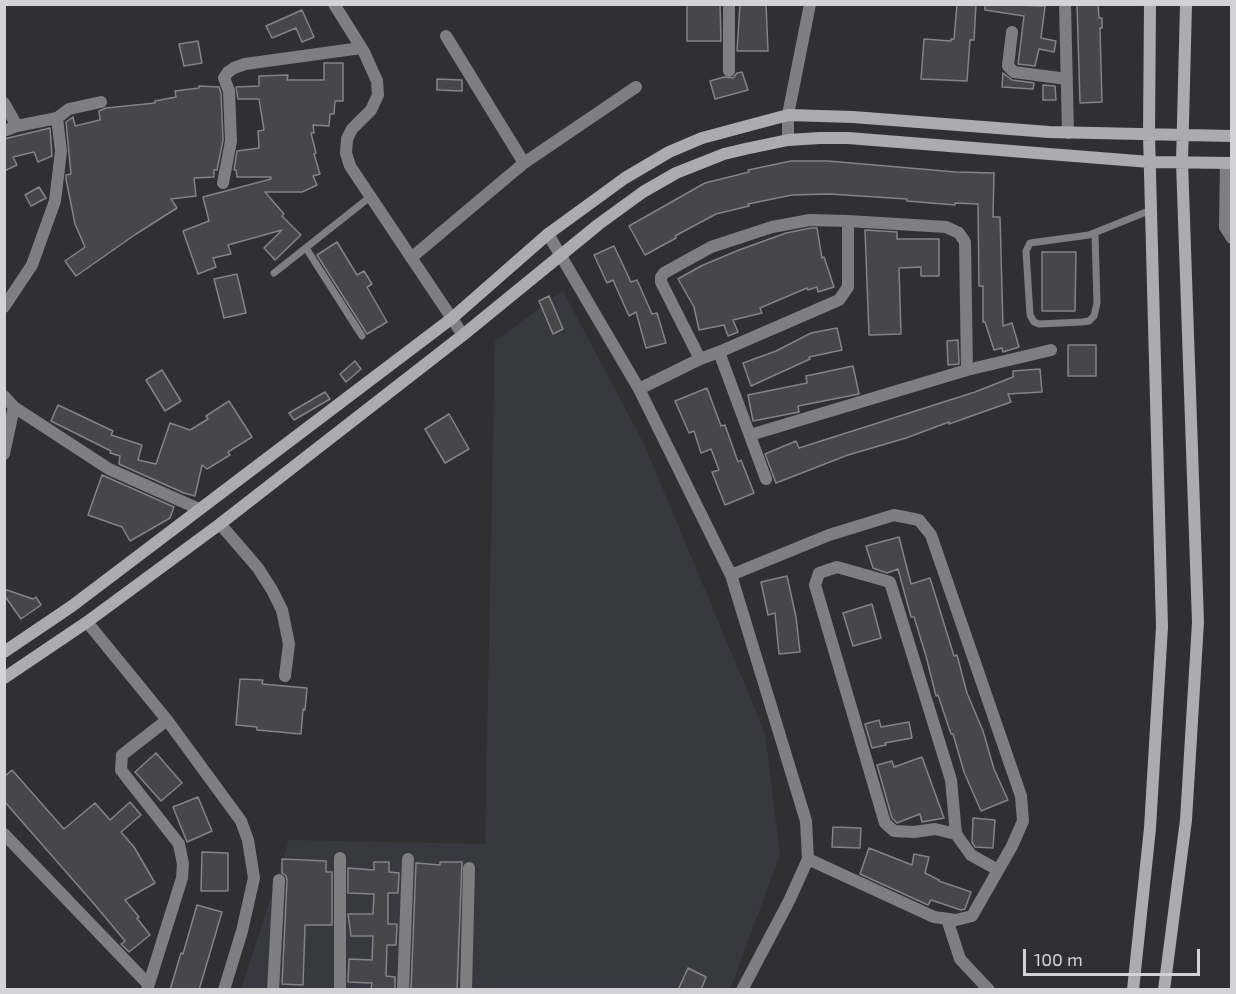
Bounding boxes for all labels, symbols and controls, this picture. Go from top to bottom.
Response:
scale bar [1026,937,1203,975]
text: 100 m [1034,948,1083,970]

